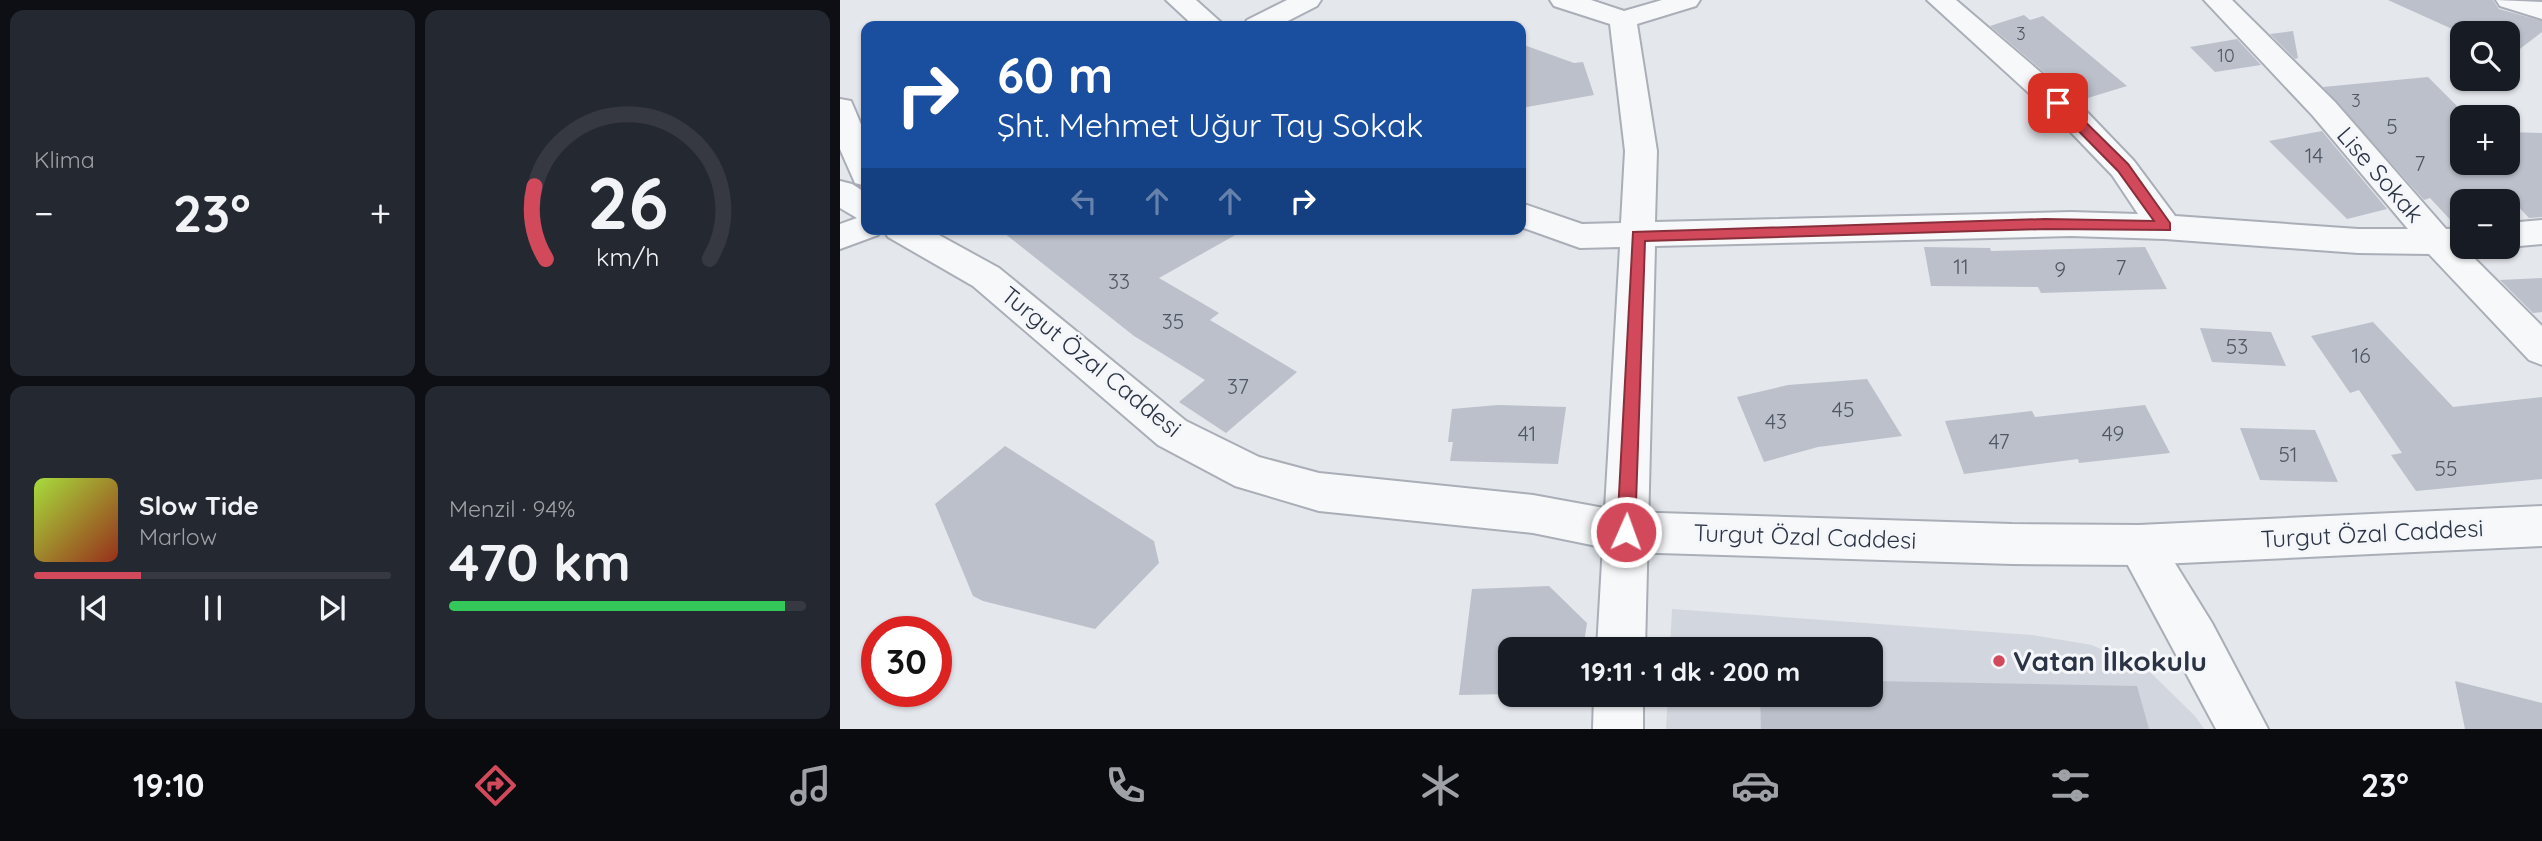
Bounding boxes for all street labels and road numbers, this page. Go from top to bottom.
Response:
street label: Lise Sokak [2331,120,2431,228]
street label: Turgut Özal Caddesi [996,279,1188,443]
street label: Turgut Özal Caddesi [2260,512,2484,554]
street label: Turgut Özal Caddesi [1693,517,1917,555]

